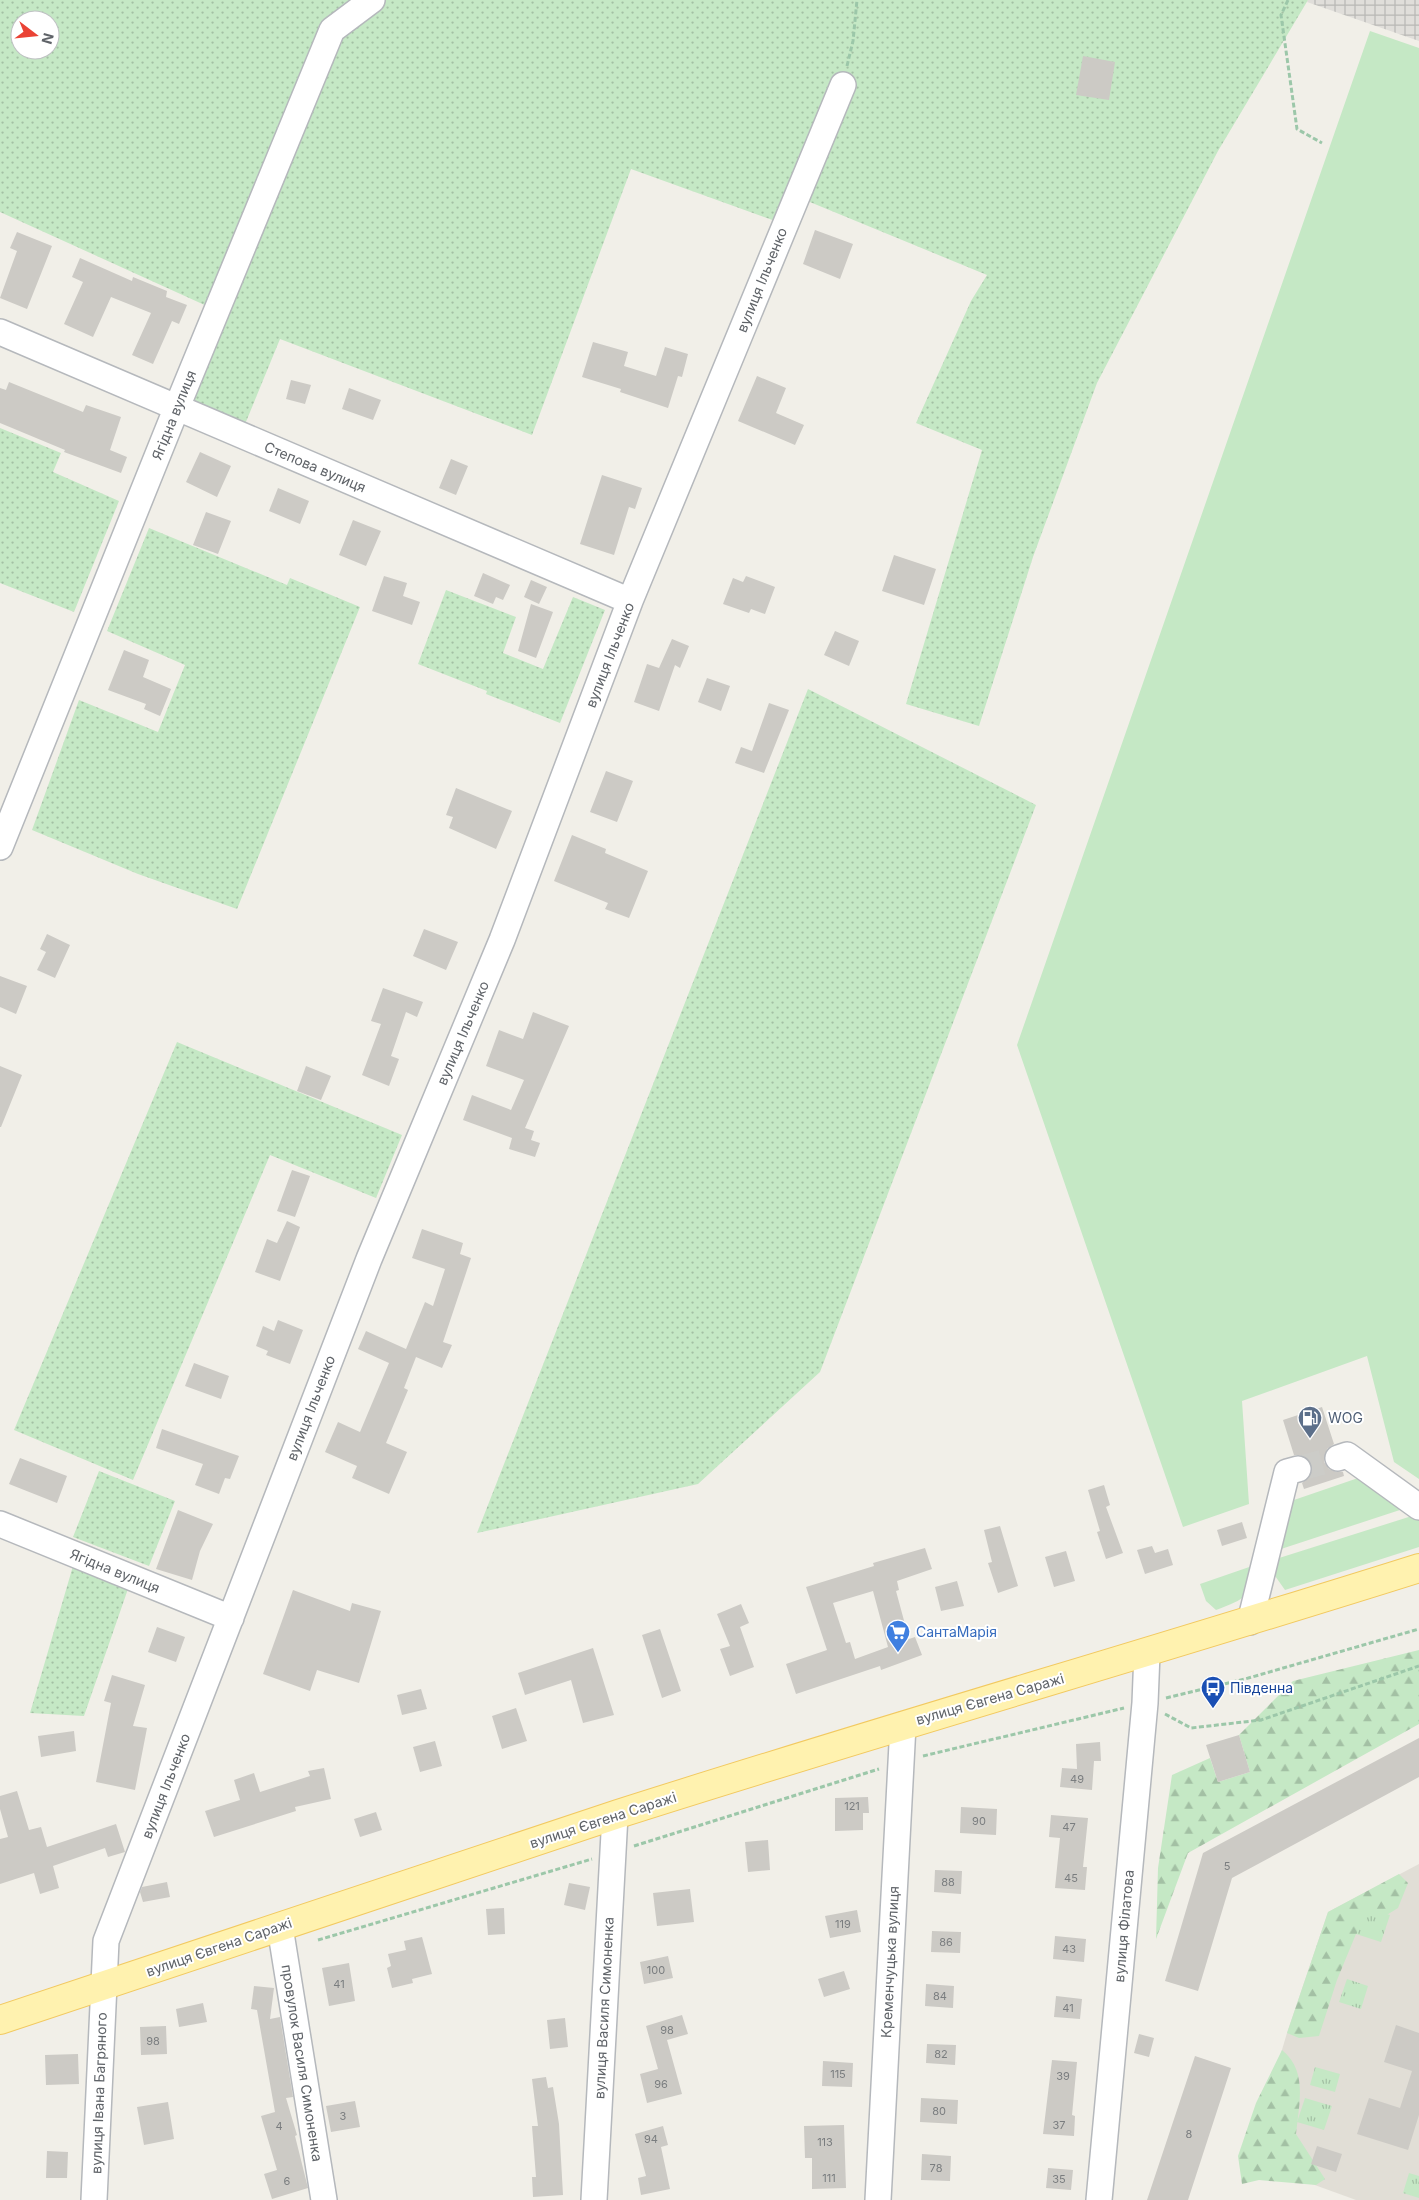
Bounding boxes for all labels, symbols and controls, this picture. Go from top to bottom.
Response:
north arrow [10,10,60,60]
text: N [38,31,58,46]
street label: вулиця Ільченко [733,225,790,335]
street label: Ягідна вулиця [148,368,199,462]
street label: Степова вулиця [262,437,369,496]
street label: вулиця Ільченко [582,600,637,710]
street label: вулиця Ільченко [433,978,492,1087]
street label: вулиця Ільченко [283,1353,338,1463]
fuel station icon: WOG [1297,1405,1323,1439]
place label: WOG [1328,1409,1363,1426]
street label: Ягідна вулиця [68,1545,162,1596]
supermarket icon: СантаМарія [885,1619,911,1653]
place label: СантаМарія [916,1623,997,1640]
street label: вулиця Євгена Саражі [914,1669,1066,1728]
bus stop icon: Південна [1200,1675,1226,1709]
place label: Південна [1230,1679,1293,1696]
street label: вулиця Ільченко [138,1731,193,1841]
house number: 49 [1070,1772,1084,1786]
street label: вулиця Євгена Саражі [527,1788,678,1851]
house number: 121 [844,1799,860,1813]
house number: 90 [972,1814,986,1828]
house number: 47 [1062,1820,1076,1834]
house number: 5 [1224,1859,1231,1873]
street label: вулиця Філатова [1110,1869,1137,1983]
house number: 45 [1064,1871,1078,1885]
house number: 88 [941,1875,955,1889]
street label: Кременчуцька вулиця [877,1885,902,2038]
street label: вулиця Євгена Саражі [144,1914,294,1979]
street label: вулиця Василя Симоненка [590,1916,617,2100]
house number: 119 [835,1917,851,1931]
house number: 86 [939,1935,953,1949]
house number: 43 [1062,1942,1076,1956]
street label: провулок Василя Симоненка [279,1963,326,2163]
house number: 100 [647,1963,665,1977]
house number: 41 [333,1977,345,1991]
house number: 84 [933,1989,947,2003]
house number: 41 [1062,2001,1074,2015]
street label: вулиця Івана Багряного [87,2012,110,2174]
house number: 98 [660,2023,674,2037]
house number: 98 [146,2034,160,2048]
house number: 82 [934,2047,948,2061]
house number: 115 [830,2067,846,2081]
house number: 39 [1056,2069,1070,2083]
house number: 96 [654,2077,668,2091]
house number: 80 [932,2104,946,2118]
house number: 3 [340,2109,347,2123]
house number: 37 [1052,2118,1066,2132]
house number: 4 [275,2119,283,2133]
house number: 8 [1186,2127,1193,2141]
house number: 94 [644,2132,658,2146]
house number: 113 [817,2135,833,2149]
house number: 78 [930,2161,943,2175]
house number: 111 [822,2171,836,2185]
house number: 35 [1052,2172,1066,2186]
house number: 6 [284,2174,291,2188]

